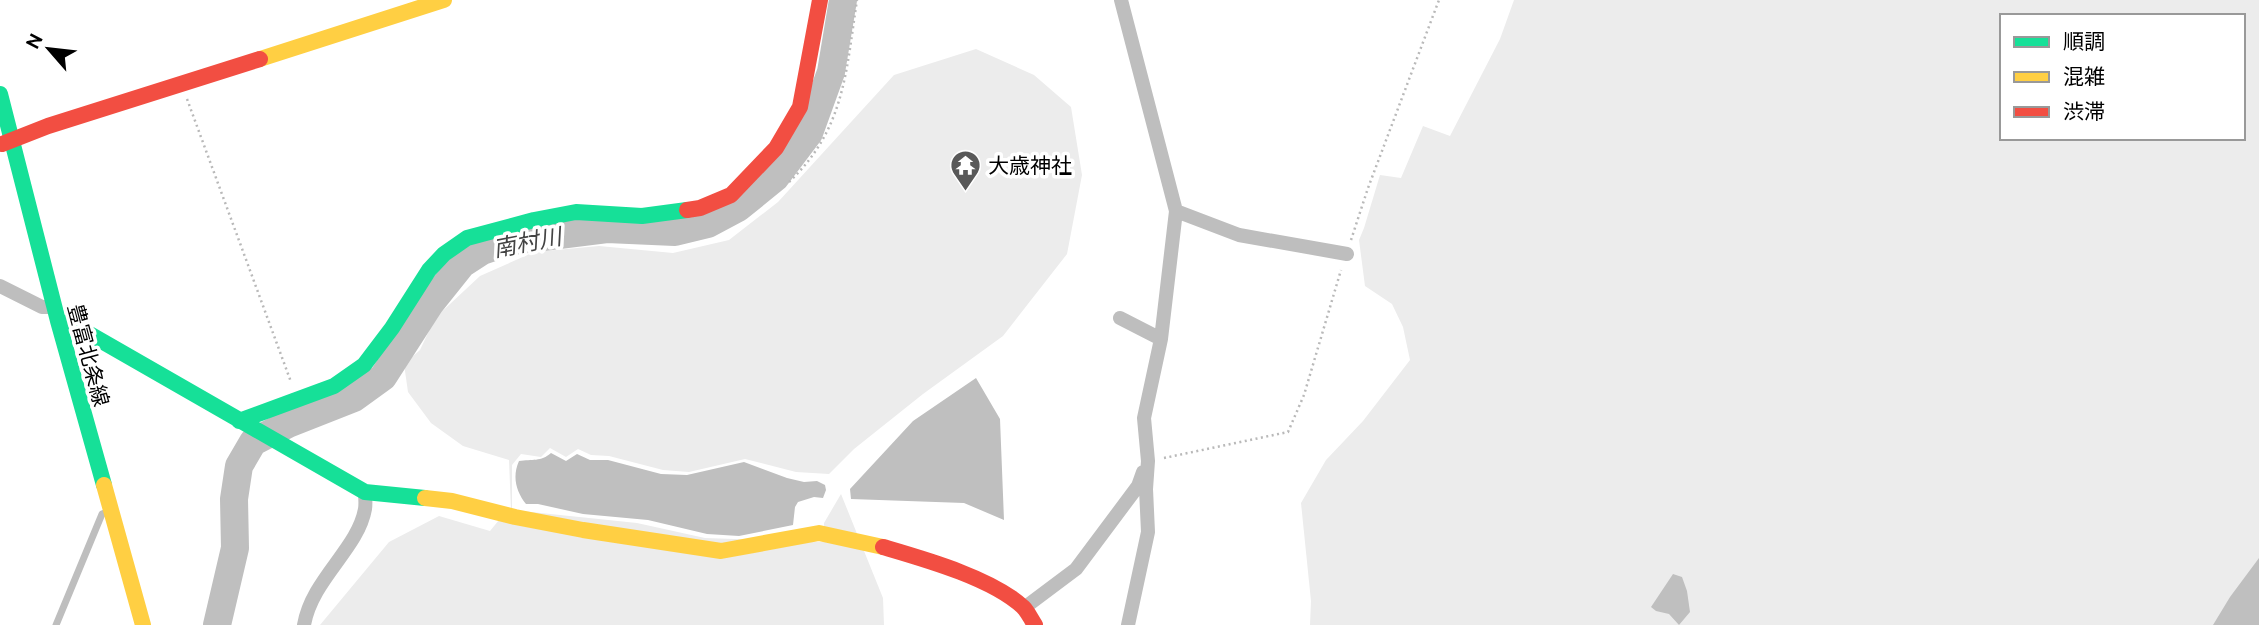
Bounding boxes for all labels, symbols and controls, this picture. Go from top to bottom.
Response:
north arrow [14,14,84,84]
legend [2000,14,2245,140]
text: 順調 [2063,29,2105,53]
text: N [21,30,47,52]
text: 混雑 [2063,64,2105,88]
text: 渋滞 [2063,99,2105,123]
temple icon: 大歳神社 [948,148,982,192]
place label: 大歳神社 [988,153,1072,177]
water label: 南村川 [491,223,566,261]
street label: 豊富北条線 [64,301,114,409]

